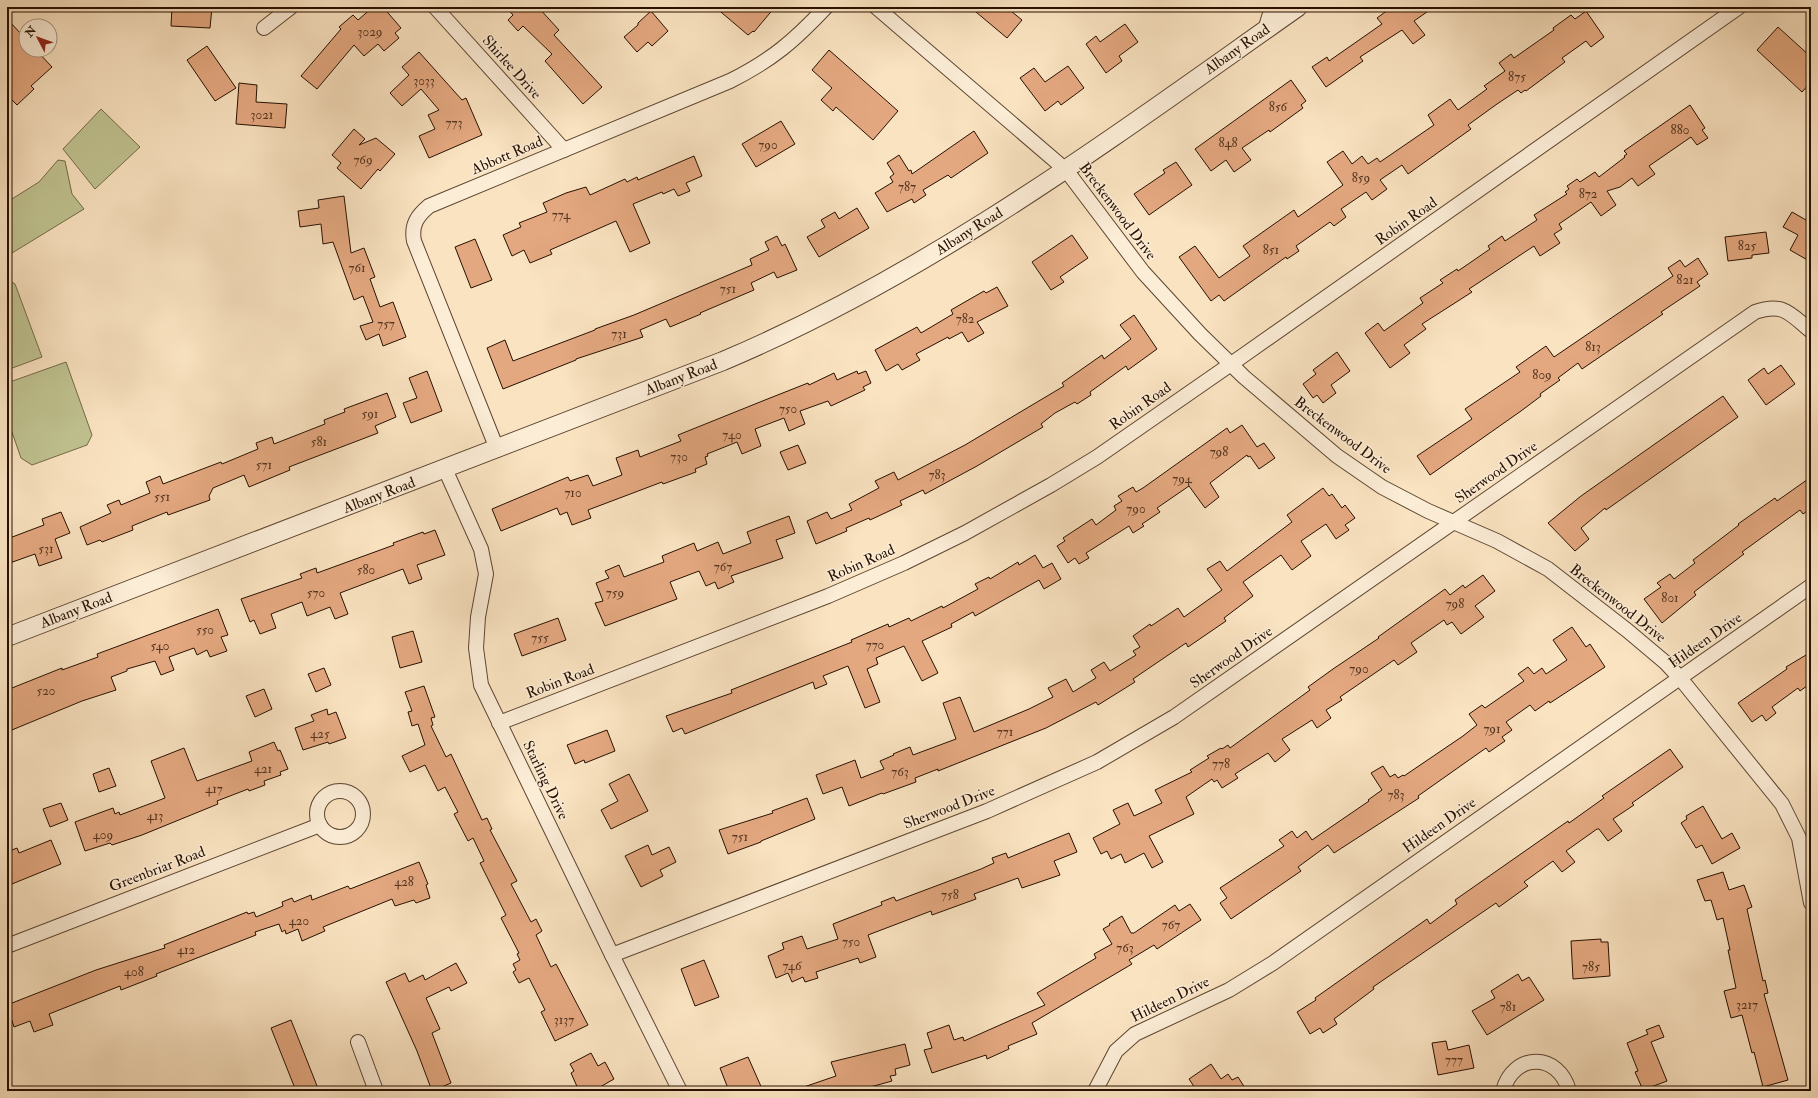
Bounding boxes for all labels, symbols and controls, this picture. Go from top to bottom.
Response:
north arrow [18,18,58,58]
street label: Albany Road [1200,20,1274,79]
text: N [22,23,40,41]
house number: 3029 [358,24,382,40]
street label: Shirlee Drive [478,31,545,103]
house number: 875 [1508,69,1526,85]
house number: 3033 [413,73,435,89]
house number: 856 [1269,99,1289,115]
house number: 3021 [251,107,274,123]
house number: 773 [446,115,462,131]
house number: 880 [1671,122,1689,138]
street label: Abbott Road [468,132,546,179]
house number: 848 [1218,135,1238,151]
house number: 790 [758,137,778,153]
house number: 769 [353,152,373,168]
street label: Breckenwood Drive [1075,159,1160,264]
house number: 859 [1352,170,1370,186]
house number: 787 [898,179,916,195]
house number: 872 [1579,186,1598,202]
street label: Robin Road [1372,193,1441,250]
street label: Albany Road [931,203,1007,260]
house number: 774 [552,207,571,223]
house number: 825 [1738,238,1756,254]
house number: 851 [1263,242,1280,258]
house number: 761 [348,260,366,276]
house number: 821 [1676,272,1694,288]
house number: 751 [720,281,737,297]
house number: 782 [956,311,975,327]
house number: 757 [377,316,395,332]
house number: 731 [611,326,627,342]
house number: 813 [1585,339,1601,355]
street label: Albany Road [642,355,720,400]
house number: 809 [1532,367,1552,383]
street label: Robin Road [1106,378,1175,435]
street label: Breckenwood Drive [1290,393,1395,478]
house number: 750 [779,401,797,417]
house number: 591 [362,406,379,422]
house number: 740 [722,427,742,443]
house number: 581 [311,434,328,450]
street label: Sherwood Drive [1451,437,1541,508]
house number: 798 [1210,444,1228,460]
house number: 730 [670,449,688,465]
house number: 571 [256,457,273,473]
house number: 783 [928,467,946,483]
house number: 794 [1172,471,1193,487]
street label: Albany Road [340,473,418,518]
house number: 710 [564,485,582,501]
house number: 551 [154,489,170,505]
house number: 790 [1126,501,1146,517]
street label: Robin Road [825,540,898,587]
house number: 531 [38,541,54,557]
house number: 767 [714,559,732,575]
street label: Breckenwood Drive [1566,560,1670,647]
house number: 580 [357,562,375,578]
house number: 570 [307,585,325,601]
house number: 759 [606,585,624,601]
street label: Albany Road [37,588,115,633]
house number: 801 [1661,590,1679,606]
house number: 798 [1446,596,1464,612]
street label: Hildeen Drive [1665,608,1746,673]
house number: 550 [196,622,214,638]
street label: Sherwood Drive [1186,622,1276,693]
house number: 755 [531,630,549,646]
house number: 770 [866,637,884,653]
house number: 540 [150,638,170,654]
street label: Robin Road [523,660,597,703]
house number: 790 [1349,661,1369,677]
house number: 520 [37,683,55,699]
house number: 791 [1483,721,1501,737]
house number: 771 [997,724,1014,740]
house number: 425 [310,726,330,742]
street label: Starling Drive [518,738,573,823]
house number: 778 [1212,756,1230,772]
house number: 421 [254,761,272,777]
house number: 763 [891,764,909,780]
house number: 417 [205,781,223,797]
street label: Sherwood Drive [901,781,998,834]
house number: 783 [1387,787,1405,803]
street label: Hildeen Drive [1399,793,1480,858]
house number: 413 [147,808,163,824]
house number: 409 [93,827,113,843]
house number: 751 [732,829,749,845]
street label: Greenbriar Road [106,842,209,897]
house number: 428 [394,874,414,890]
house number: 758 [941,887,959,903]
house number: 420 [289,913,309,929]
house number: 767 [1162,917,1180,933]
house number: 750 [842,934,860,950]
house number: 763 [1116,940,1134,956]
house number: 412 [177,942,196,958]
house number: 746 [782,958,803,974]
house number: 785 [1582,959,1600,975]
house number: 408 [124,964,144,980]
street label: Hildeen Drive [1128,972,1213,1027]
house number: 3217 [1736,997,1758,1013]
house number: 781 [1500,999,1517,1015]
house number: 3137 [554,1012,574,1028]
house number: 777 [1445,1052,1463,1068]

